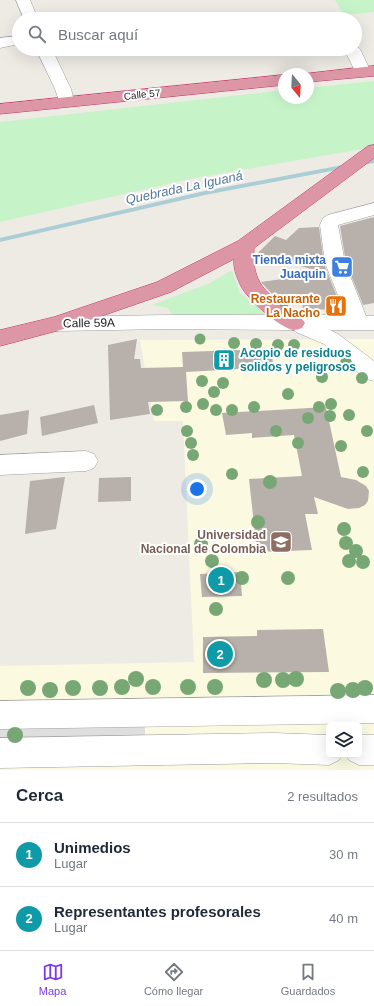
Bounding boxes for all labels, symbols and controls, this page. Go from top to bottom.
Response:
search box [12,12,362,56]
icon: search [26,23,48,45]
text: Buscar aquí [58,26,138,43]
north arrow [278,68,314,104]
street label: Calle 57 [123,87,161,102]
water label: Quebrada La Iguaná [124,168,244,207]
place label: Tienda mixta Juaquin [253,253,326,281]
supermarket icon: Tienda mixta Juaquin [329,254,355,280]
place label: Restaurante La Nacho [251,292,320,320]
restaurant icon: Restaurante La Nacho [323,293,349,319]
street label: Calle 59A [63,316,115,330]
place label: Acopio de residuos solidos y peligrosos [240,346,356,374]
building icon: Acopio de residuos solidos y peligrosos [211,347,237,373]
your location [187,479,207,499]
place label: Universidad Nacional de Colombia [141,528,266,556]
school or university icon: Universidad Nacional de Colombia [268,529,294,555]
pin: 1 [208,565,234,595]
pin: 2 [207,639,233,669]
map controls [326,722,362,758]
button: layers [326,722,362,758]
text: Cerca [16,786,63,805]
text: 2 resultados [287,789,358,804]
text: Unimedios [54,839,131,856]
text: 1 [25,847,33,862]
text: 30 m [329,847,358,862]
text: Lugar [54,856,87,871]
text: Representantes profesorales [54,903,261,920]
text: 2 [25,911,33,926]
text: 40 m [329,911,358,926]
text: Lugar [54,920,87,935]
tab: Mapa [39,961,66,997]
tab: Cómo llegar [144,961,203,997]
tab: Guardados [281,961,335,997]

